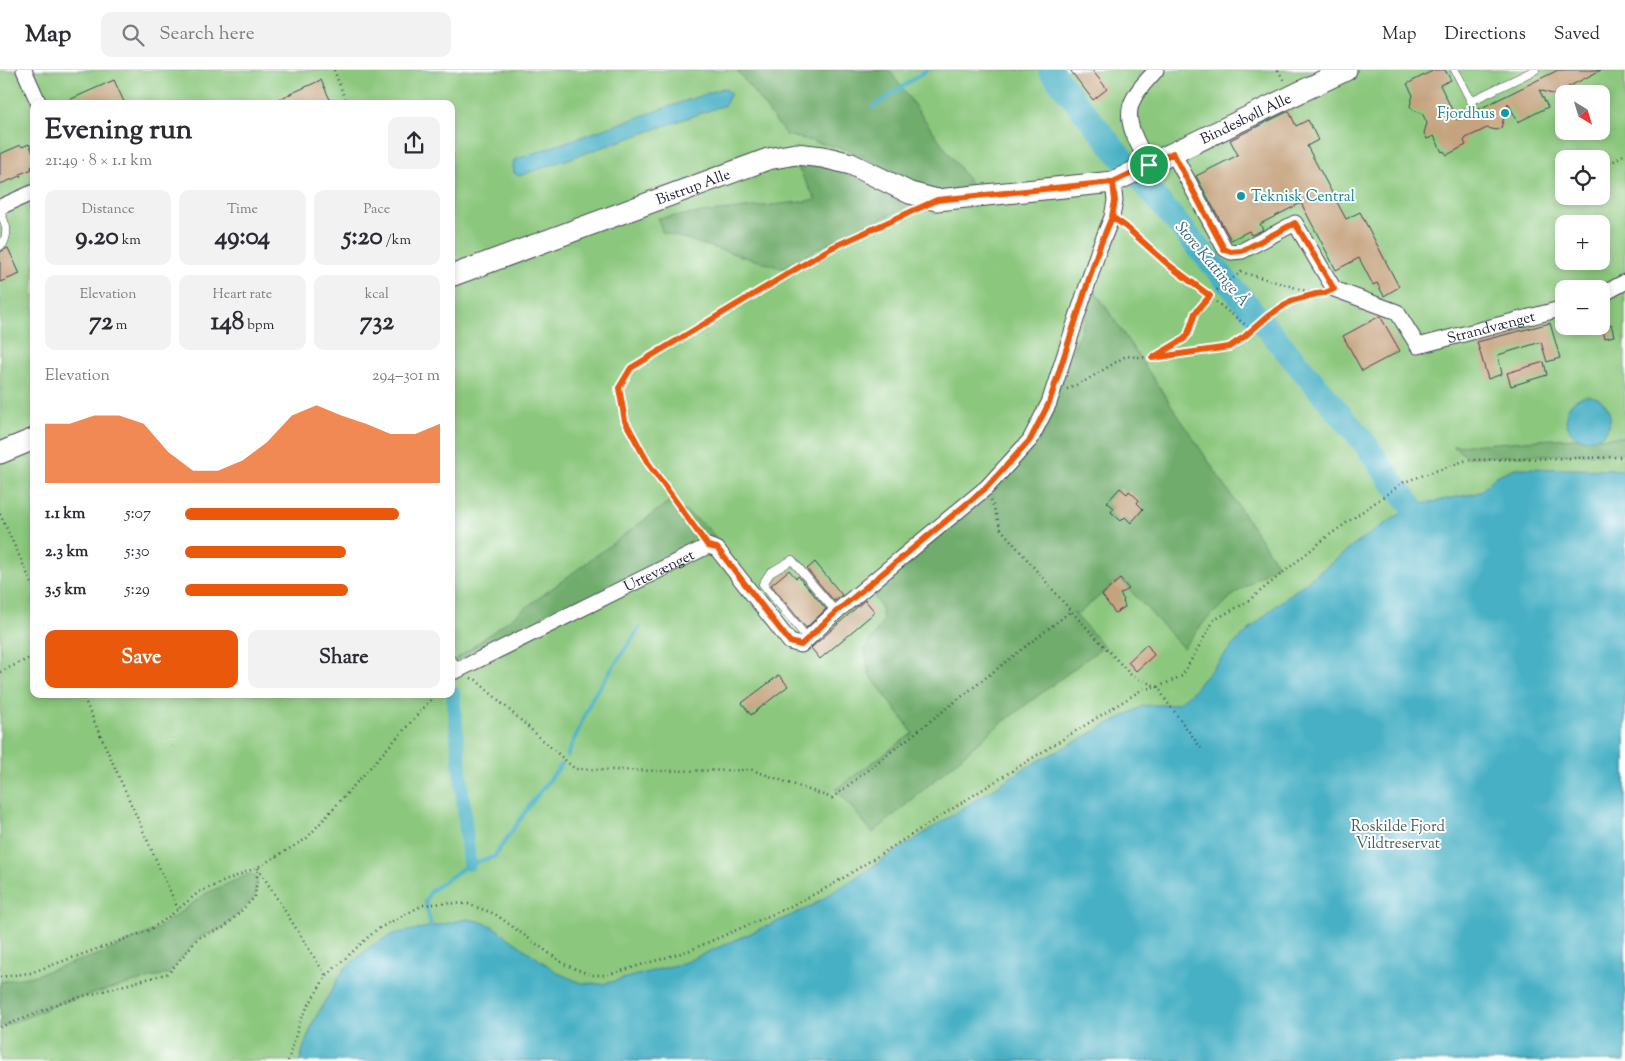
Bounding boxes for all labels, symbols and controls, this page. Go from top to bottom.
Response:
search box [101,12,451,57]
text: Map [25,18,71,52]
icon: search [119,21,147,49]
text: Search here [159,21,255,48]
text: Map [1382,22,1417,48]
text: Directions [1445,22,1526,48]
text: Saved [1554,22,1600,48]
north arrow [1555,85,1610,140]
map controls [1555,85,1610,335]
street label: Bindesbøll Alle [1197,89,1295,151]
place label: Fjordhus [1437,104,1495,125]
marker: Fjordhus [1499,107,1511,119]
text: Evening run [45,111,192,151]
button: share [388,117,440,169]
pin [1128,144,1170,186]
text: 21:49 · 8 × 1.1 km [45,150,152,173]
button: locate [1555,150,1610,205]
icon: arrive [1135,151,1163,179]
street label: Bistrup Alle [653,165,734,211]
place label: Teknisk Central [1251,187,1355,208]
marker: Teknisk Central [1235,190,1247,202]
text: Distance [82,200,135,220]
text: Time [227,200,258,220]
text: Pace [363,200,390,220]
button: + [1555,215,1610,270]
water label: Store Kattinge Å [1169,217,1254,312]
text: 9.20 [75,220,119,256]
text: 49:04 [215,220,270,256]
text: 5:20 [343,220,383,256]
text: km [119,231,141,251]
text: /km [383,231,411,251]
button: − [1555,280,1610,335]
text: Elevation [80,285,137,305]
text: Heart rate [213,285,272,305]
text: kcal [365,285,389,305]
text: 72 [89,305,113,341]
text: 148 [211,305,244,341]
text: 732 [360,305,394,341]
street label: Strandvænget [1445,307,1538,350]
text: m [113,316,127,336]
text: bpm [244,316,274,336]
text: Elevation [45,365,110,388]
text: 294–301 m [372,365,440,388]
text: 1.1 km [45,503,85,526]
text: 5:07 [125,503,151,526]
text: 2.3 km [45,541,88,564]
text: 5:30 [125,541,149,564]
street label: Urtevænget [621,545,698,598]
text: 3.5 km [45,579,86,602]
text: 5:29 [125,579,150,602]
button: Save [45,630,238,688]
button: Share [248,630,440,688]
park label: Roskilde Fjord Vildtreservat [1351,817,1446,855]

